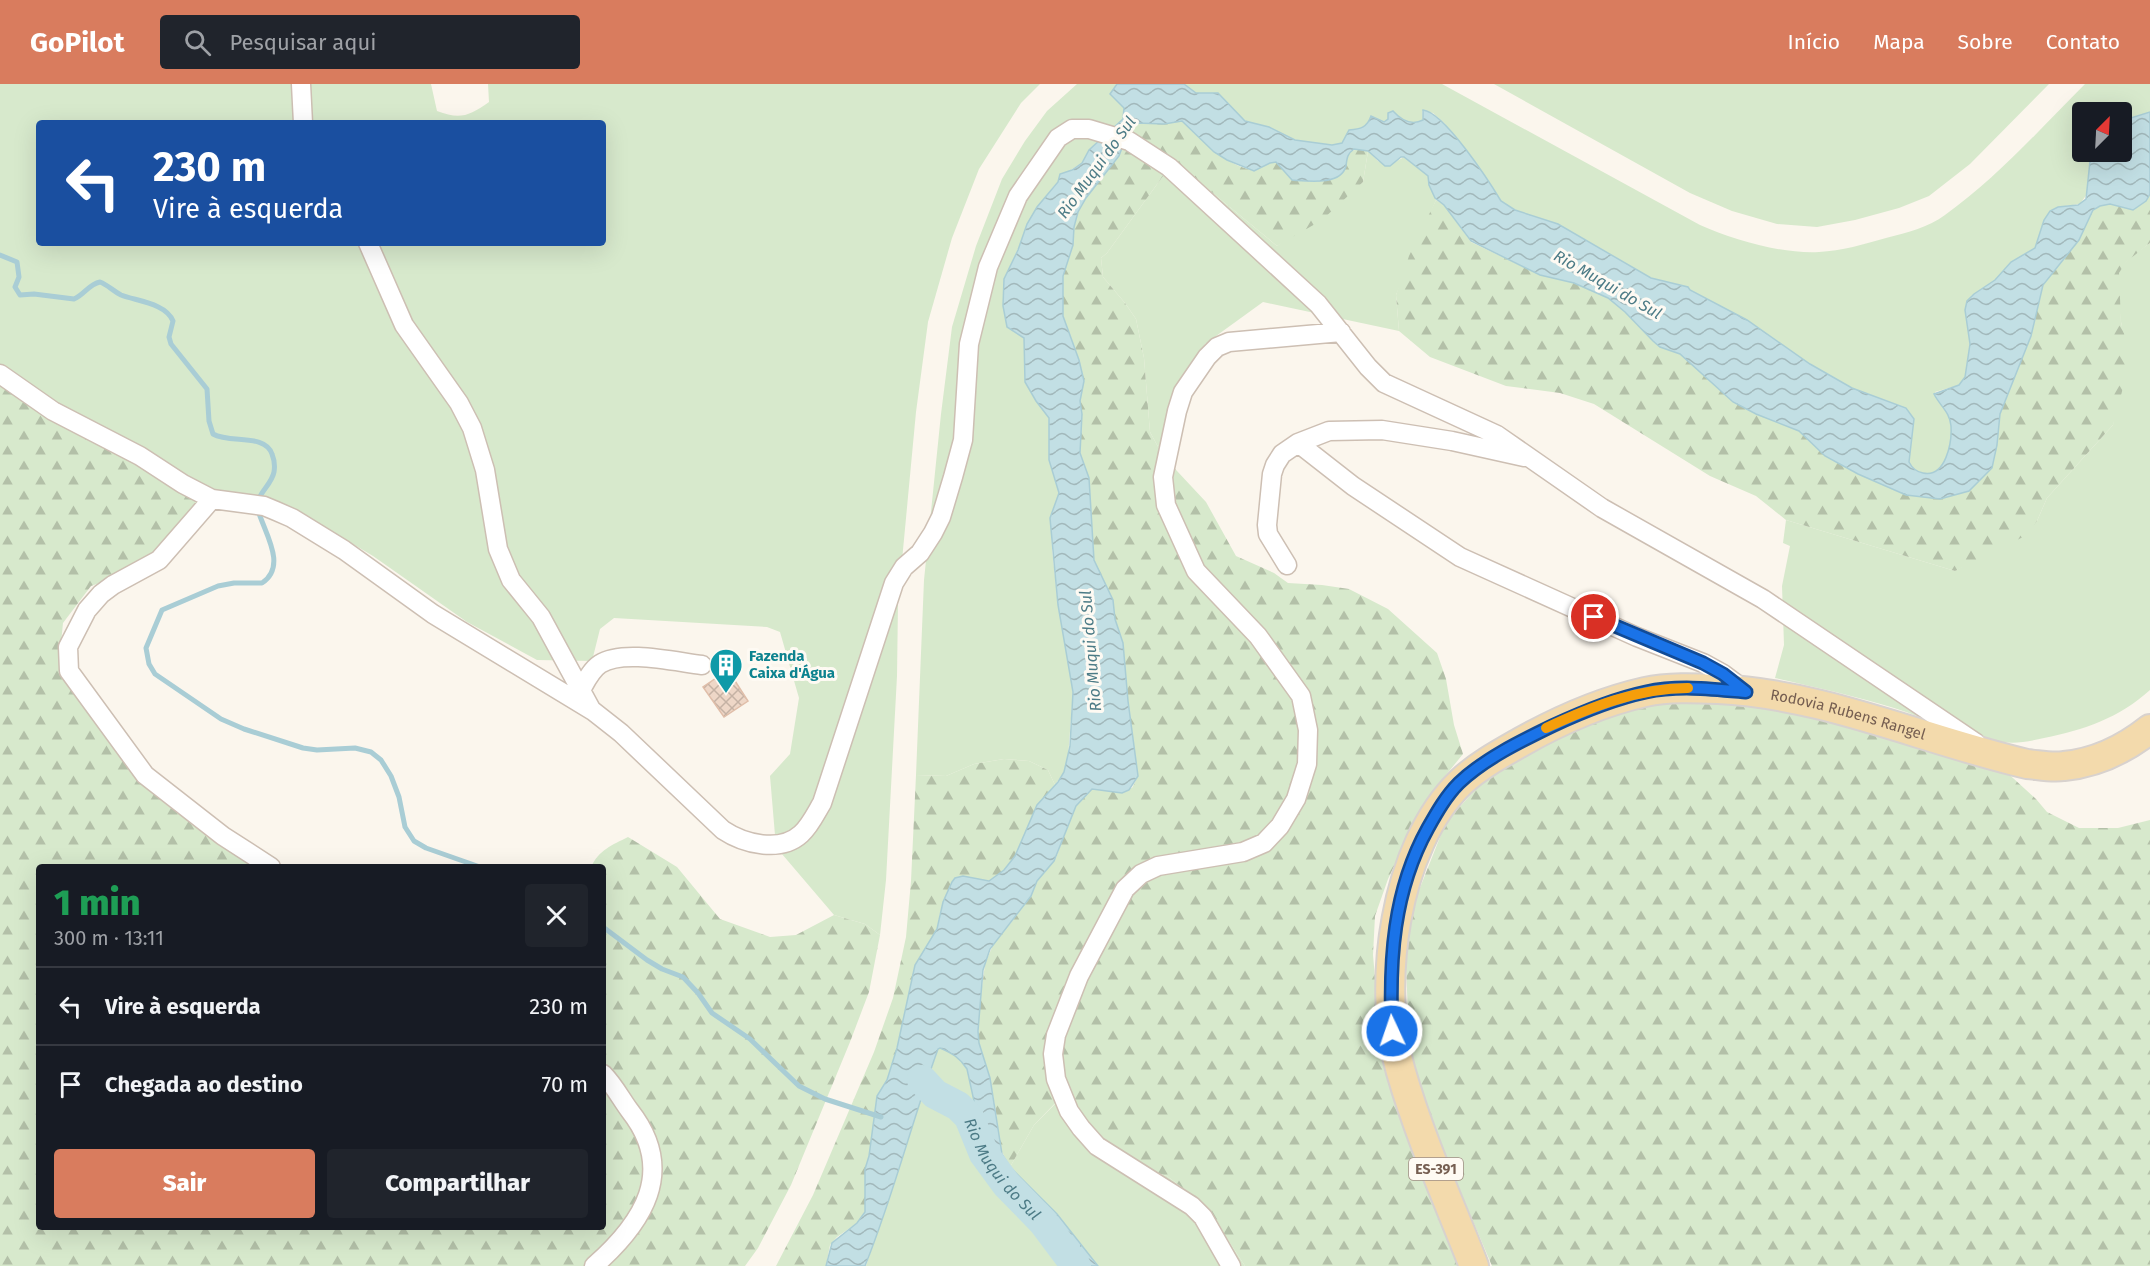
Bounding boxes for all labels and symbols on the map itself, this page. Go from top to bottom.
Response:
north arrow [2072,102,2132,162]
water label: Rio Muqui do Sul [1053,113,1140,222]
water label: Rio Muqui do Sul [1550,246,1665,323]
water label: Rio Muqui do Sul [1076,590,1105,712]
pin [1568,591,1619,642]
building icon: Fazenda Caixa d'Água [708,647,744,694]
place label: Fazenda Caixa d'Água [749,647,835,682]
street label: Rodovia Rubens Rangel [1769,686,1928,744]
position arrow [1360,999,1424,1063]
water label: Rio Muqui do Sul [960,1115,1045,1224]
road number: ES-391 [1409,1158,1463,1180]

